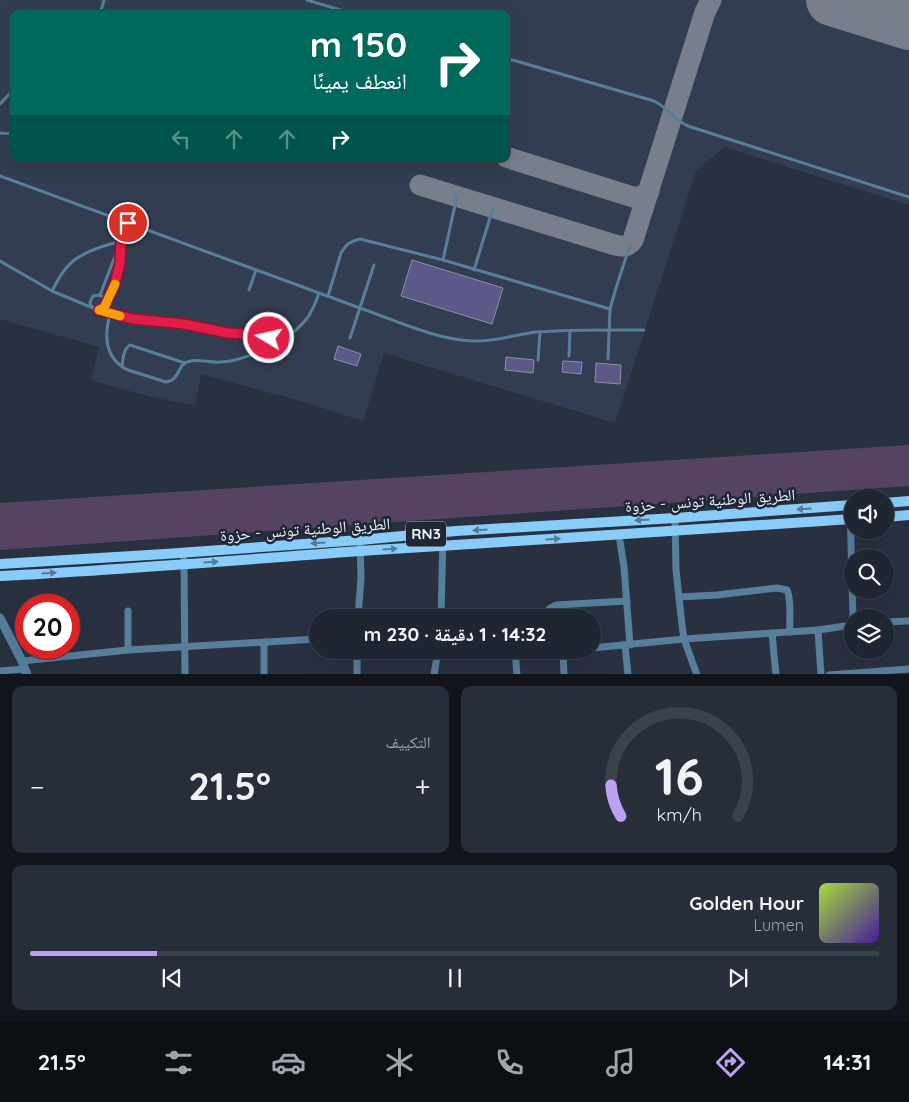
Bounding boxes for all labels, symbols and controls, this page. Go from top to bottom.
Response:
text: 150 m [310,22,407,66]
icon: right [425,30,490,95]
text: انعطف يمينًا [312,67,407,95]
icon: left [167,125,195,153]
icon: ahead [220,125,248,153]
icon: ahead [273,125,301,153]
icon: right [326,125,354,153]
pin [107,202,149,244]
icon: arrive [114,209,142,237]
position arrow [242,311,294,363]
street label: الطريق الوطنية تونس - حزوة [624,484,796,517]
map controls [844,489,894,659]
button: sound [844,489,894,539]
one-way arrow [796,505,812,513]
street label: الطريق الوطنية تونس - حزوة [219,513,391,546]
one-way arrow [634,517,650,525]
road number: RN3 [406,522,446,546]
one-way arrow [471,527,487,535]
one-way arrow [545,535,561,543]
one-way arrow [309,540,325,548]
one-way arrow [383,545,399,553]
button: search [844,549,894,599]
one-way arrow [203,558,219,566]
one-way arrow [41,569,57,577]
speed limit sign: 20 [15,594,80,659]
button: layers [844,609,894,659]
text: 14:32 · 1 دقيقة · 230 m [364,622,546,646]
text: التكييف [386,732,431,752]
text: 16 [654,743,703,808]
text: 21.5° [188,762,271,810]
text: − [30,769,45,804]
text: + [415,769,431,804]
text: km/h [656,803,701,825]
text: Golden Hour [689,891,804,915]
text: Lumen [754,915,804,935]
icon: previous [158,964,186,992]
icon: pause [441,964,469,992]
icon: next [724,964,752,992]
icon: filters [161,1045,196,1080]
icon: car [271,1045,306,1080]
icon: climate [382,1045,417,1080]
icon: phone [492,1045,527,1080]
icon: music [603,1045,638,1080]
icon: directions [713,1045,748,1080]
text: 21.5° [38,1048,86,1076]
text: 14:31 [823,1048,871,1076]

